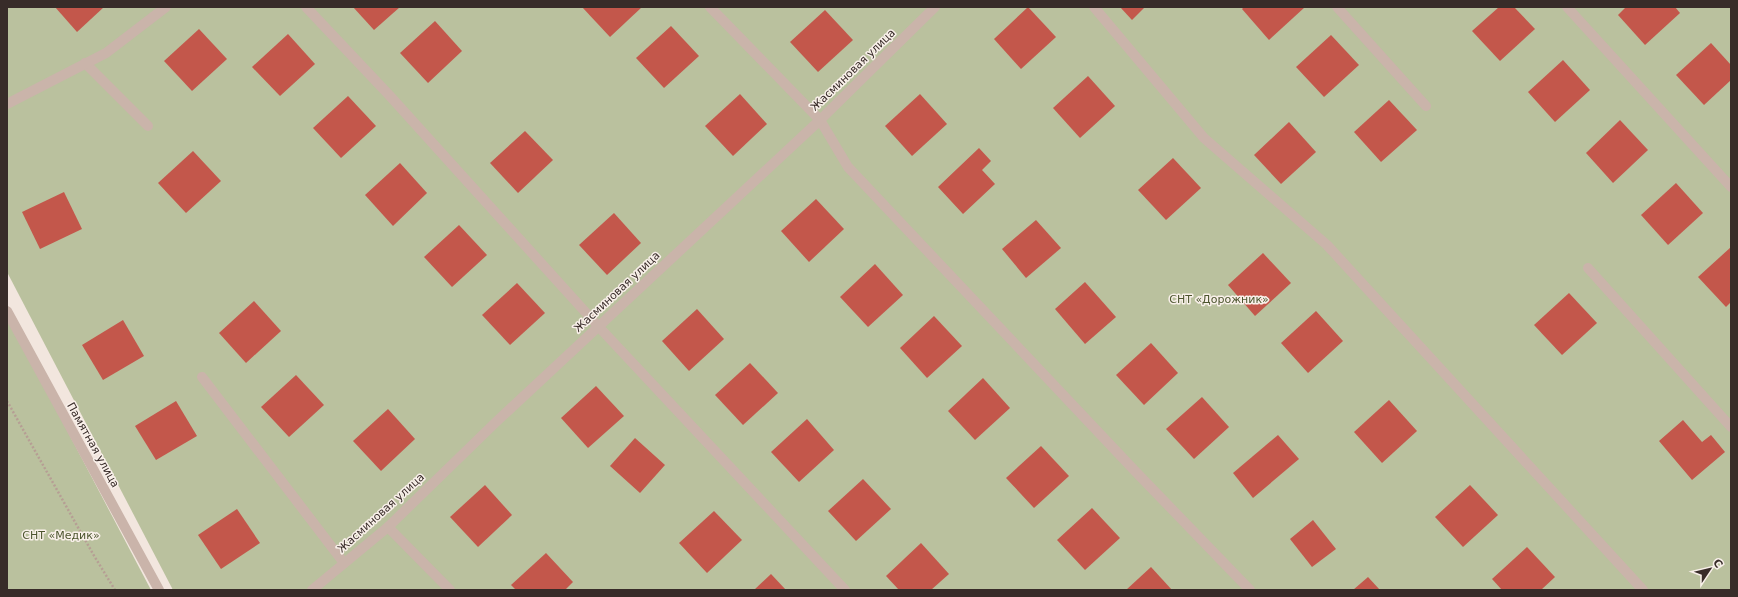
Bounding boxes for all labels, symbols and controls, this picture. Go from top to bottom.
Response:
street label: Жасминовая улица [808,26,898,114]
street label: Жасминовая улица [572,249,662,335]
park label: СНТ «Дорожник» [1169,293,1269,306]
street label: Памятная улица [64,400,122,490]
street label: Жасминовая улица [335,471,427,555]
park label: СНТ «Медик» [22,529,100,542]
north arrow [1690,549,1730,589]
text: С [1710,557,1725,571]

